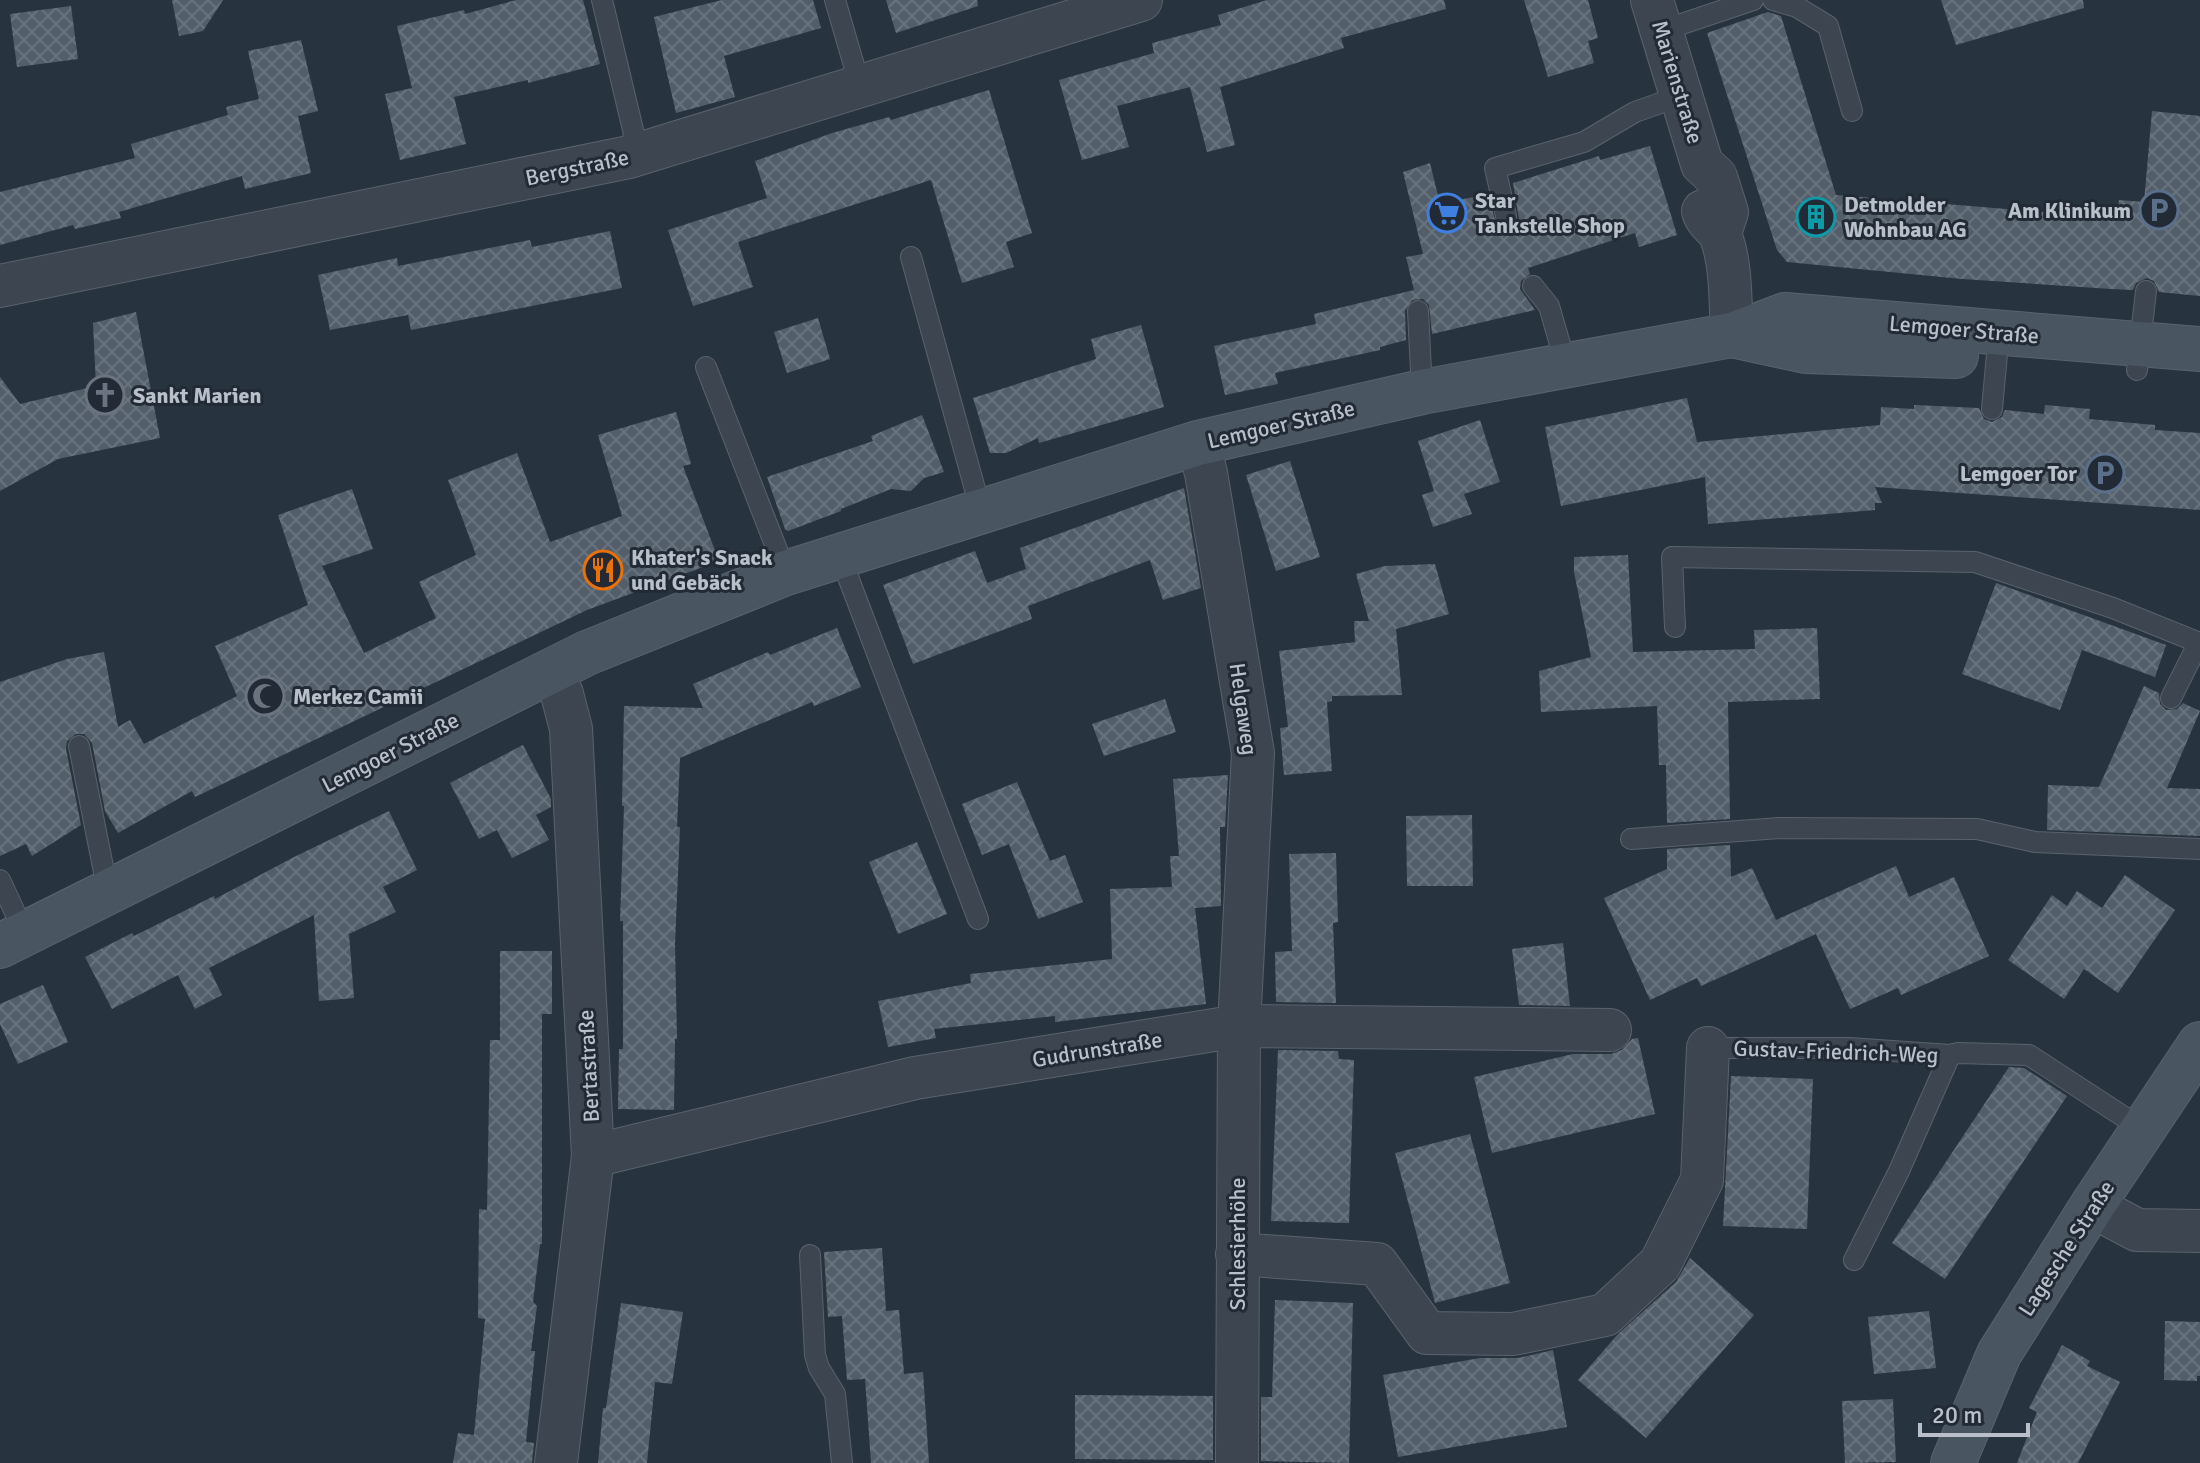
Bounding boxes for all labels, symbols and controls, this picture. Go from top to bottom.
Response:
street label: Marienstraße [1646,17,1709,147]
street label: Bergstraße [523,143,631,192]
place label: Star Tankstelle Shop [1475,187,1625,239]
parking icon: Am Klinikum [2138,189,2180,231]
place label: Detmolder Wohnbau AG [1844,191,1967,243]
supermarket icon: Star Tankstelle Shop [1426,192,1468,234]
building icon: Detmolder Wohnbau AG [1795,196,1837,238]
place label: Am Klinikum [2008,197,2131,224]
street label: Lemgoer Straße [1888,310,2040,349]
church icon: Sankt Marien [84,374,126,416]
place label: Sankt Marien [133,382,261,409]
street label: Lemgoer Straße [1205,394,1357,455]
parking icon: Lemgoer Tor [2084,452,2126,494]
place label: Lemgoer Tor [1960,460,2077,487]
place label: Khater's Snack und Gebäck [631,544,773,596]
restaurant icon: Khater's Snack und Gebäck [582,549,624,591]
street label: Helgaweg [1224,661,1263,757]
mosque icon: Merkez Camii [244,675,286,717]
place label: Merkez Camii [293,683,423,710]
street label: Lemgoer Straße [317,706,463,799]
street label: Bertastraße [572,1009,605,1123]
street label: Gudrunstraße [1030,1026,1164,1073]
street label: Gustav-Friedrich-Weg [1733,1034,1939,1069]
street label: Lagesche Straße [2012,1175,2120,1321]
street label: Schlesierhöhe [1224,1178,1251,1310]
scale bar [1920,1387,2028,1437]
text: 20 m [1932,1400,1982,1430]

